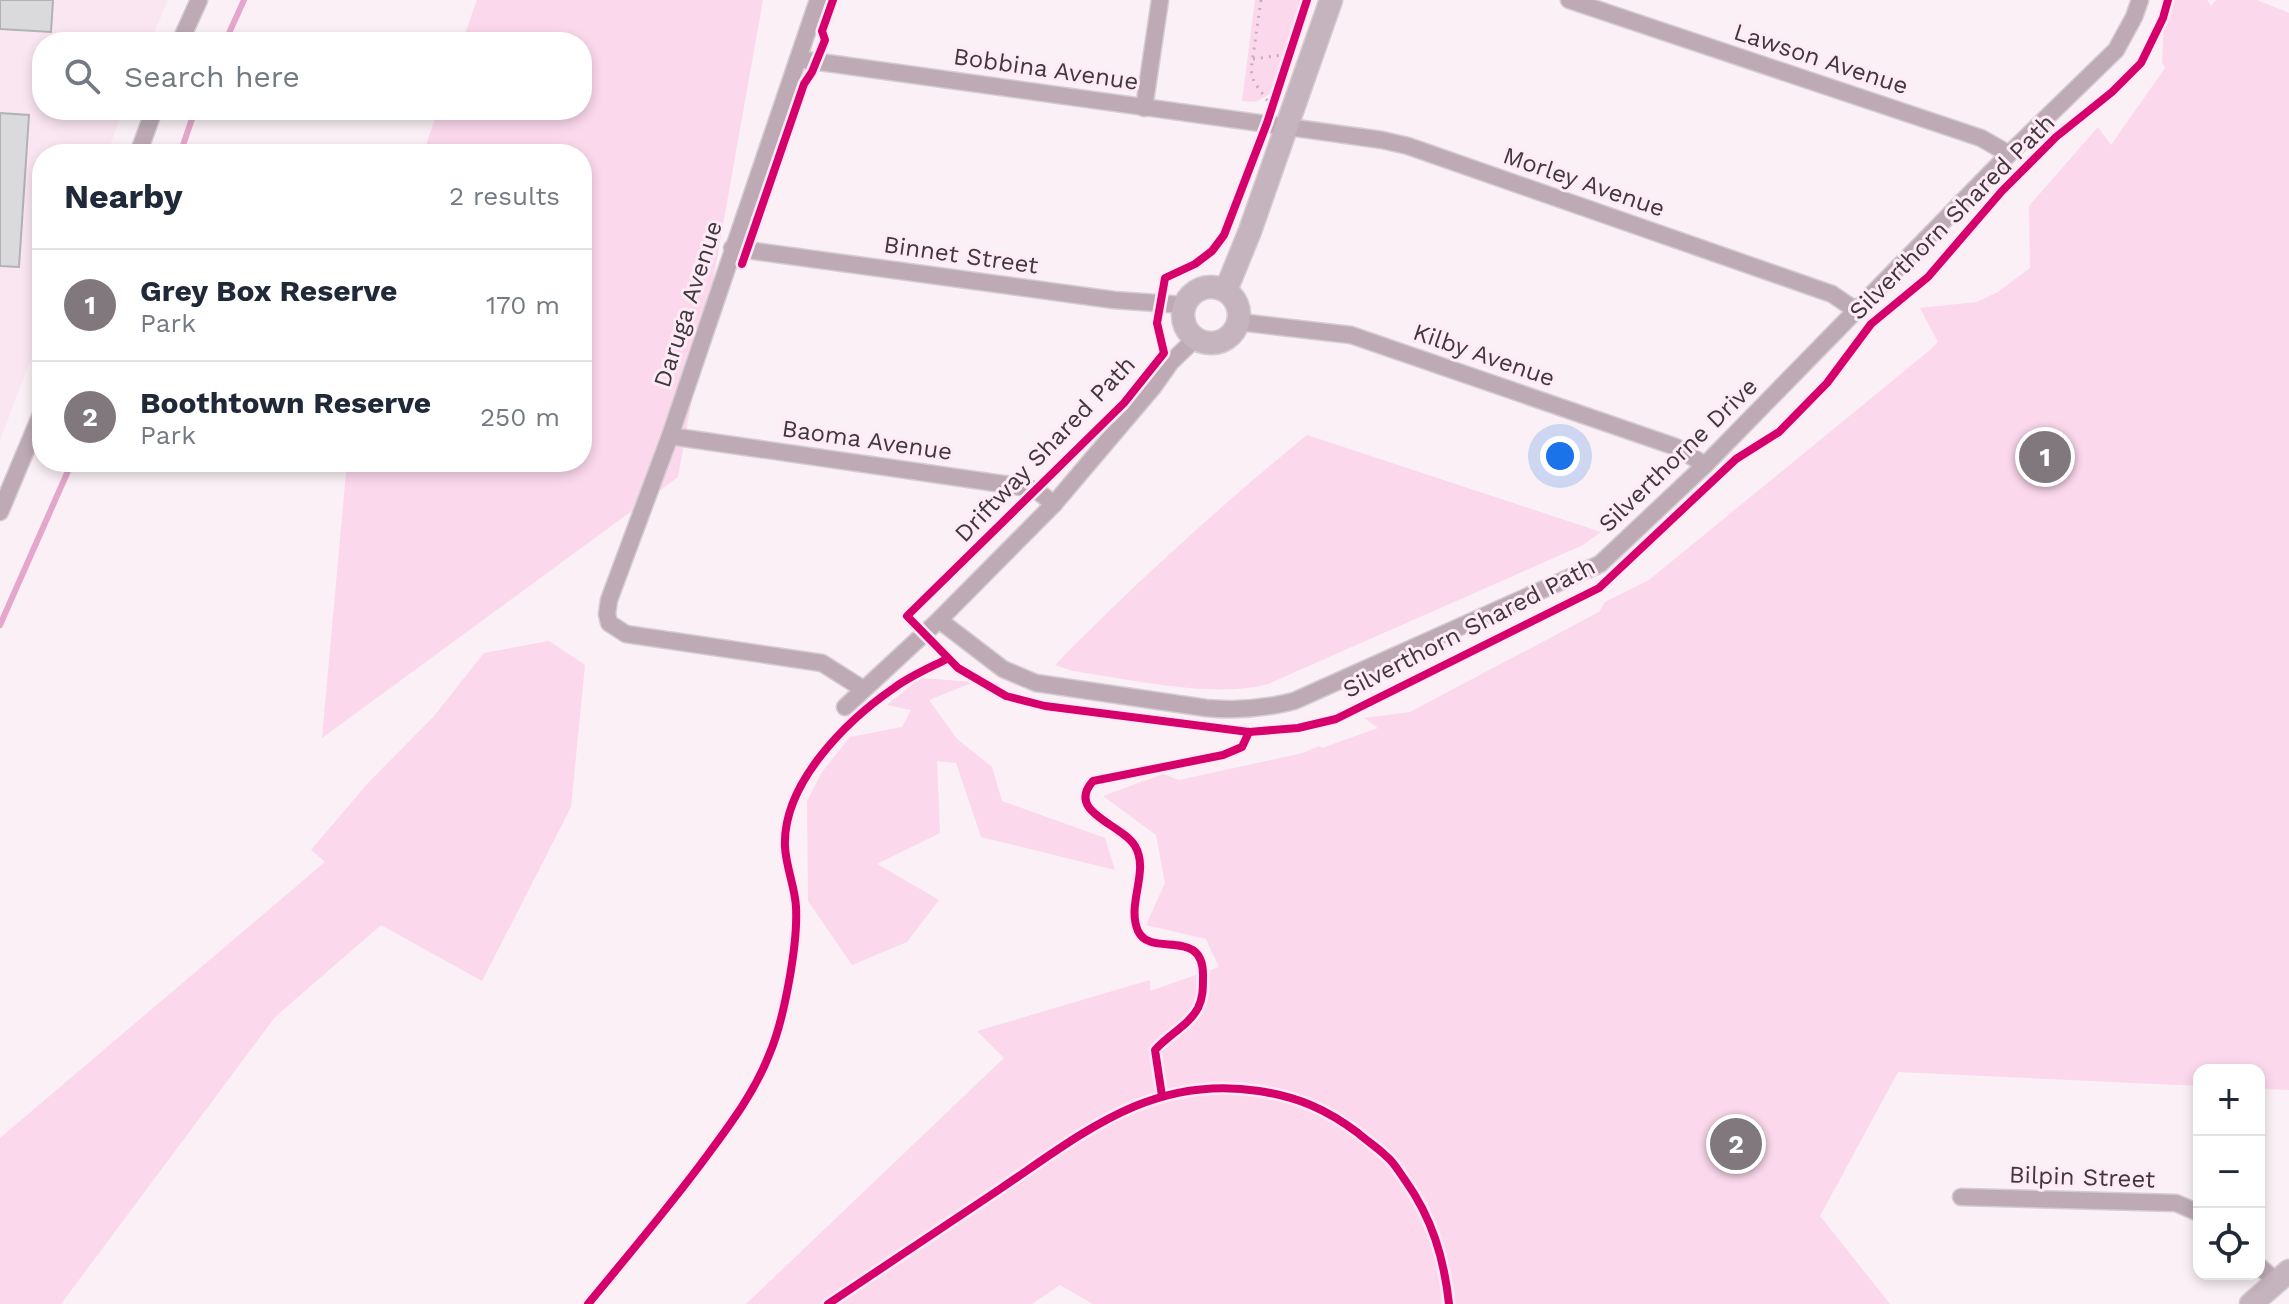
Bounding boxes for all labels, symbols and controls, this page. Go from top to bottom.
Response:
street label: Lawson Avenue [1730,18,1912,100]
search box [32,32,592,120]
street label: Bobbina Avenue [952,42,1140,96]
icon: search [60,54,104,98]
text: Search here [124,59,300,94]
street label: Silverthorn Shared Path [1843,108,2061,326]
street label: Morley Avenue [1500,141,1668,223]
text: Nearby [64,176,183,216]
text: 2 results [449,181,560,211]
street label: Daruga Avenue [648,217,728,391]
street label: Binnet Street [882,230,1040,280]
text: Grey Box Reserve [140,273,397,308]
text: 1 [84,290,96,320]
text: 170 m [486,290,560,320]
text: Park [140,308,196,338]
street label: Kilby Avenue [1409,318,1559,392]
street label: Driftway Shared Path [949,350,1141,548]
street label: Silverthorne Drive [1593,372,1763,538]
text: Boothtown Reserve [140,385,431,420]
text: 2 [82,402,98,432]
text: 250 m [480,402,560,432]
street label: Baoma Avenue [780,414,954,466]
text: Park [140,420,196,450]
pin: 1 [2019,427,2071,487]
your location [1540,436,1580,476]
street label: Silverthorn Shared Path [1338,552,1600,704]
map controls [2193,1064,2265,1280]
button: + [2193,1064,2265,1136]
pin: 2 [1710,1114,1762,1174]
button: − [2193,1136,2265,1208]
street label: Bilpin Street [2008,1160,2156,1194]
button: locate [2193,1208,2265,1280]

